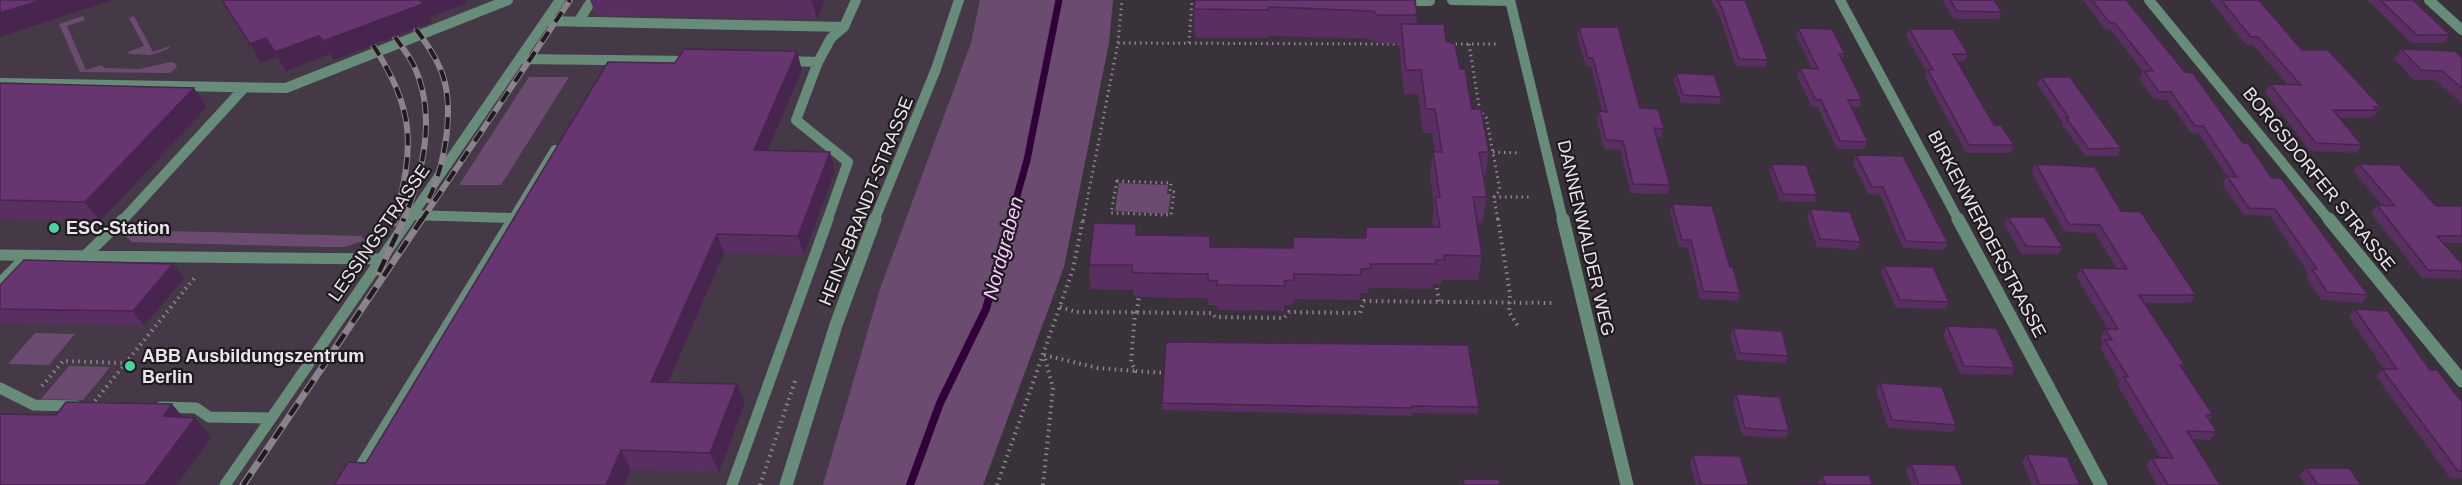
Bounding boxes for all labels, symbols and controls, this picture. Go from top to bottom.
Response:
street label: BORGSDORFER STRASSE [2239,83,2399,275]
street label: HEINZ-BRANDT-STRASSE [815,94,917,308]
street label: BIRKENWERDERSTRASSE [1924,127,2050,341]
street label: DANNENWALDER WEG [1554,138,1618,338]
street label: LESSINGSTRASSE [324,161,434,305]
water label: Nordgraben [979,194,1027,302]
place label: ESC-Station [66,218,170,238]
marker: ESC-Station [47,221,61,235]
place label: ABB Ausbildungszentrum Berlin [142,346,364,387]
marker: ABB Ausbildungszentrum Berlin [123,359,137,373]

